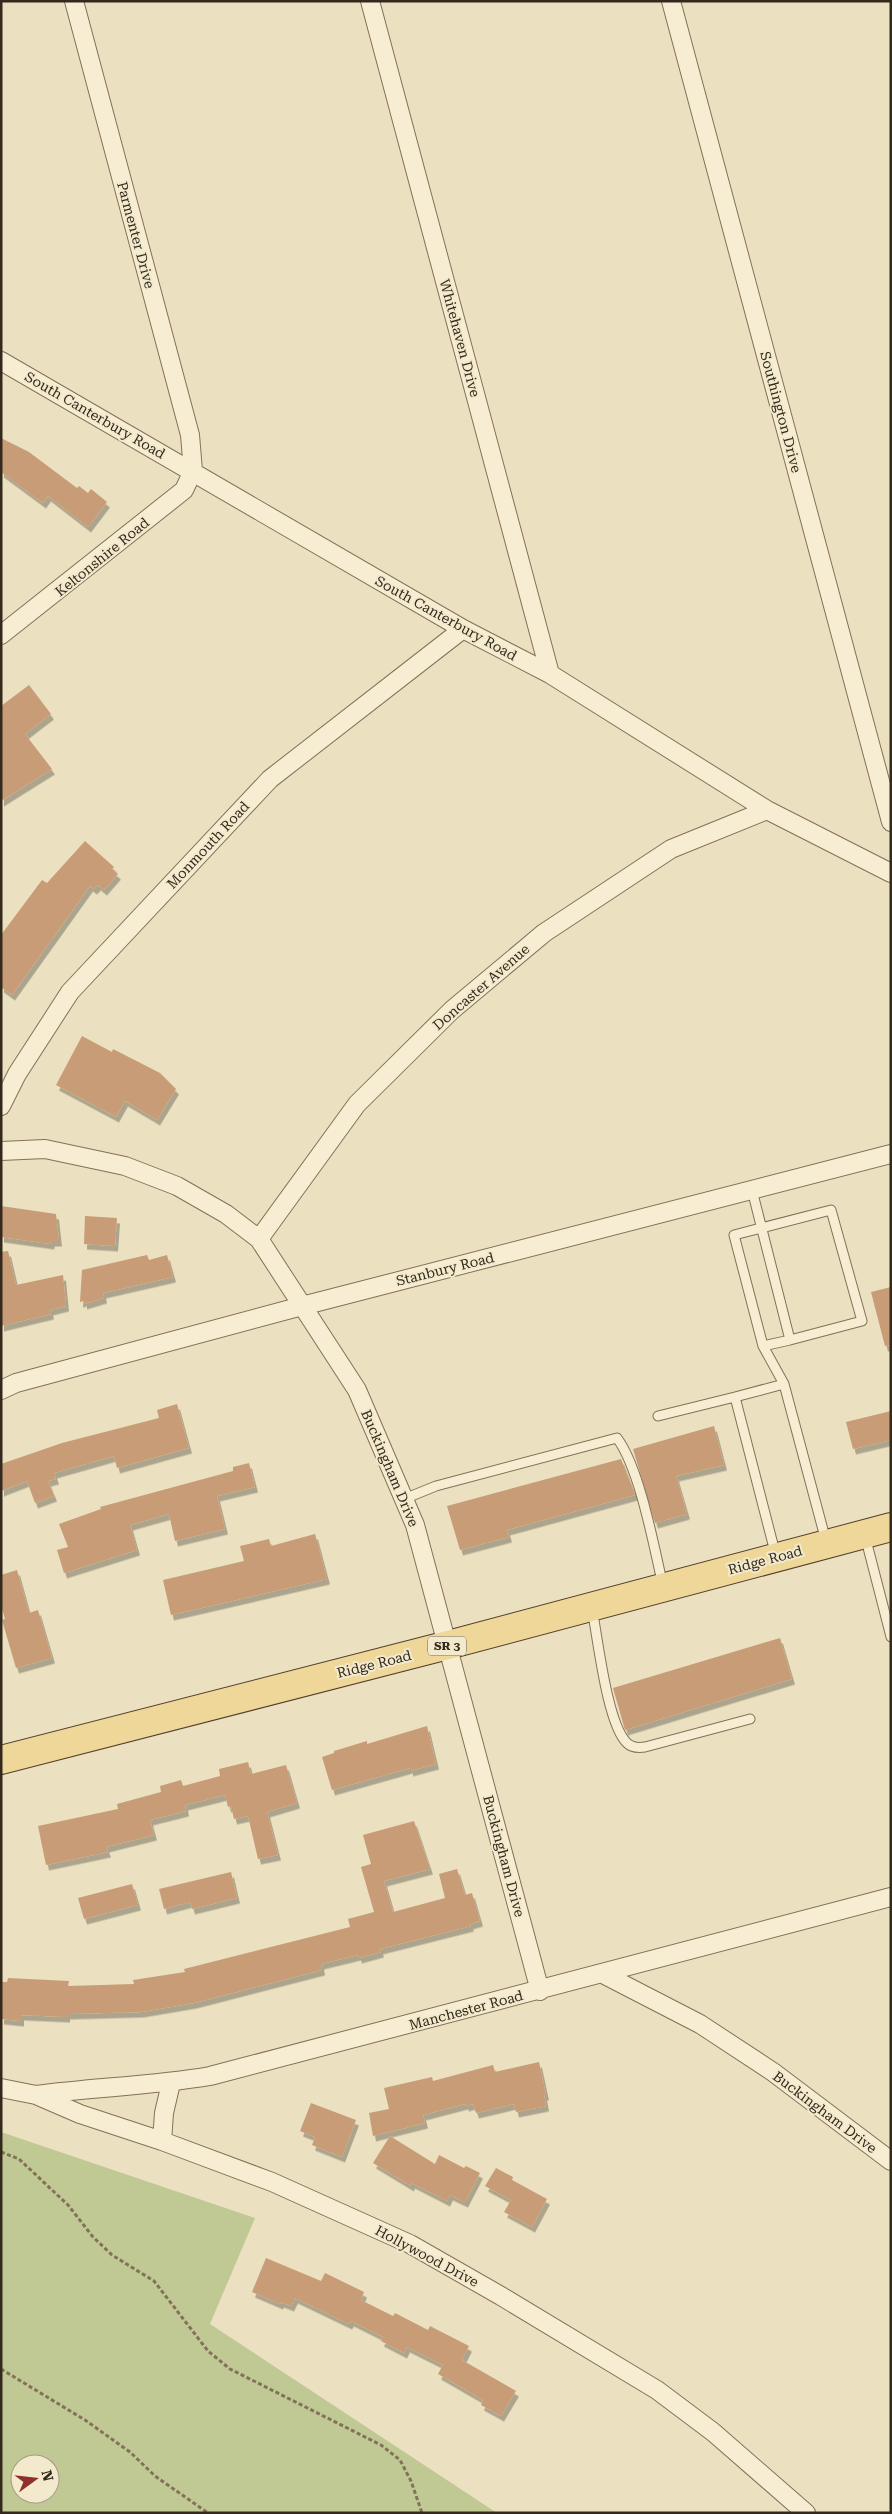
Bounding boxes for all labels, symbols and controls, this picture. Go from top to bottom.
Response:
street label: Parmenter Drive [114,180,158,291]
street label: Whitehaven Drive [437,277,484,399]
street label: Southington Drive [757,350,805,475]
street label: South Canterbury Road [22,368,168,462]
street label: Keltonshire Road [52,514,152,600]
street label: South Canterbury Road [372,572,520,664]
street label: Monmouth Road [164,798,252,892]
street label: Doncaster Avenue [429,940,533,1033]
street label: Stanbury Road [394,1249,496,1289]
street label: Buckingham Drive [358,1407,422,1529]
street label: Ridge Road [726,1542,804,1578]
road number: SR 3 [428,1636,466,1655]
street label: Ridge Road [335,1647,413,1681]
street label: Buckingham Drive [480,1793,528,1919]
street label: Manchester Road [407,1987,525,2033]
street label: Buckingham Drive [770,2068,880,2156]
street label: Hollywood Drive [372,2222,482,2290]
north arrow [10,2454,60,2504]
text: N [38,2468,57,2483]

